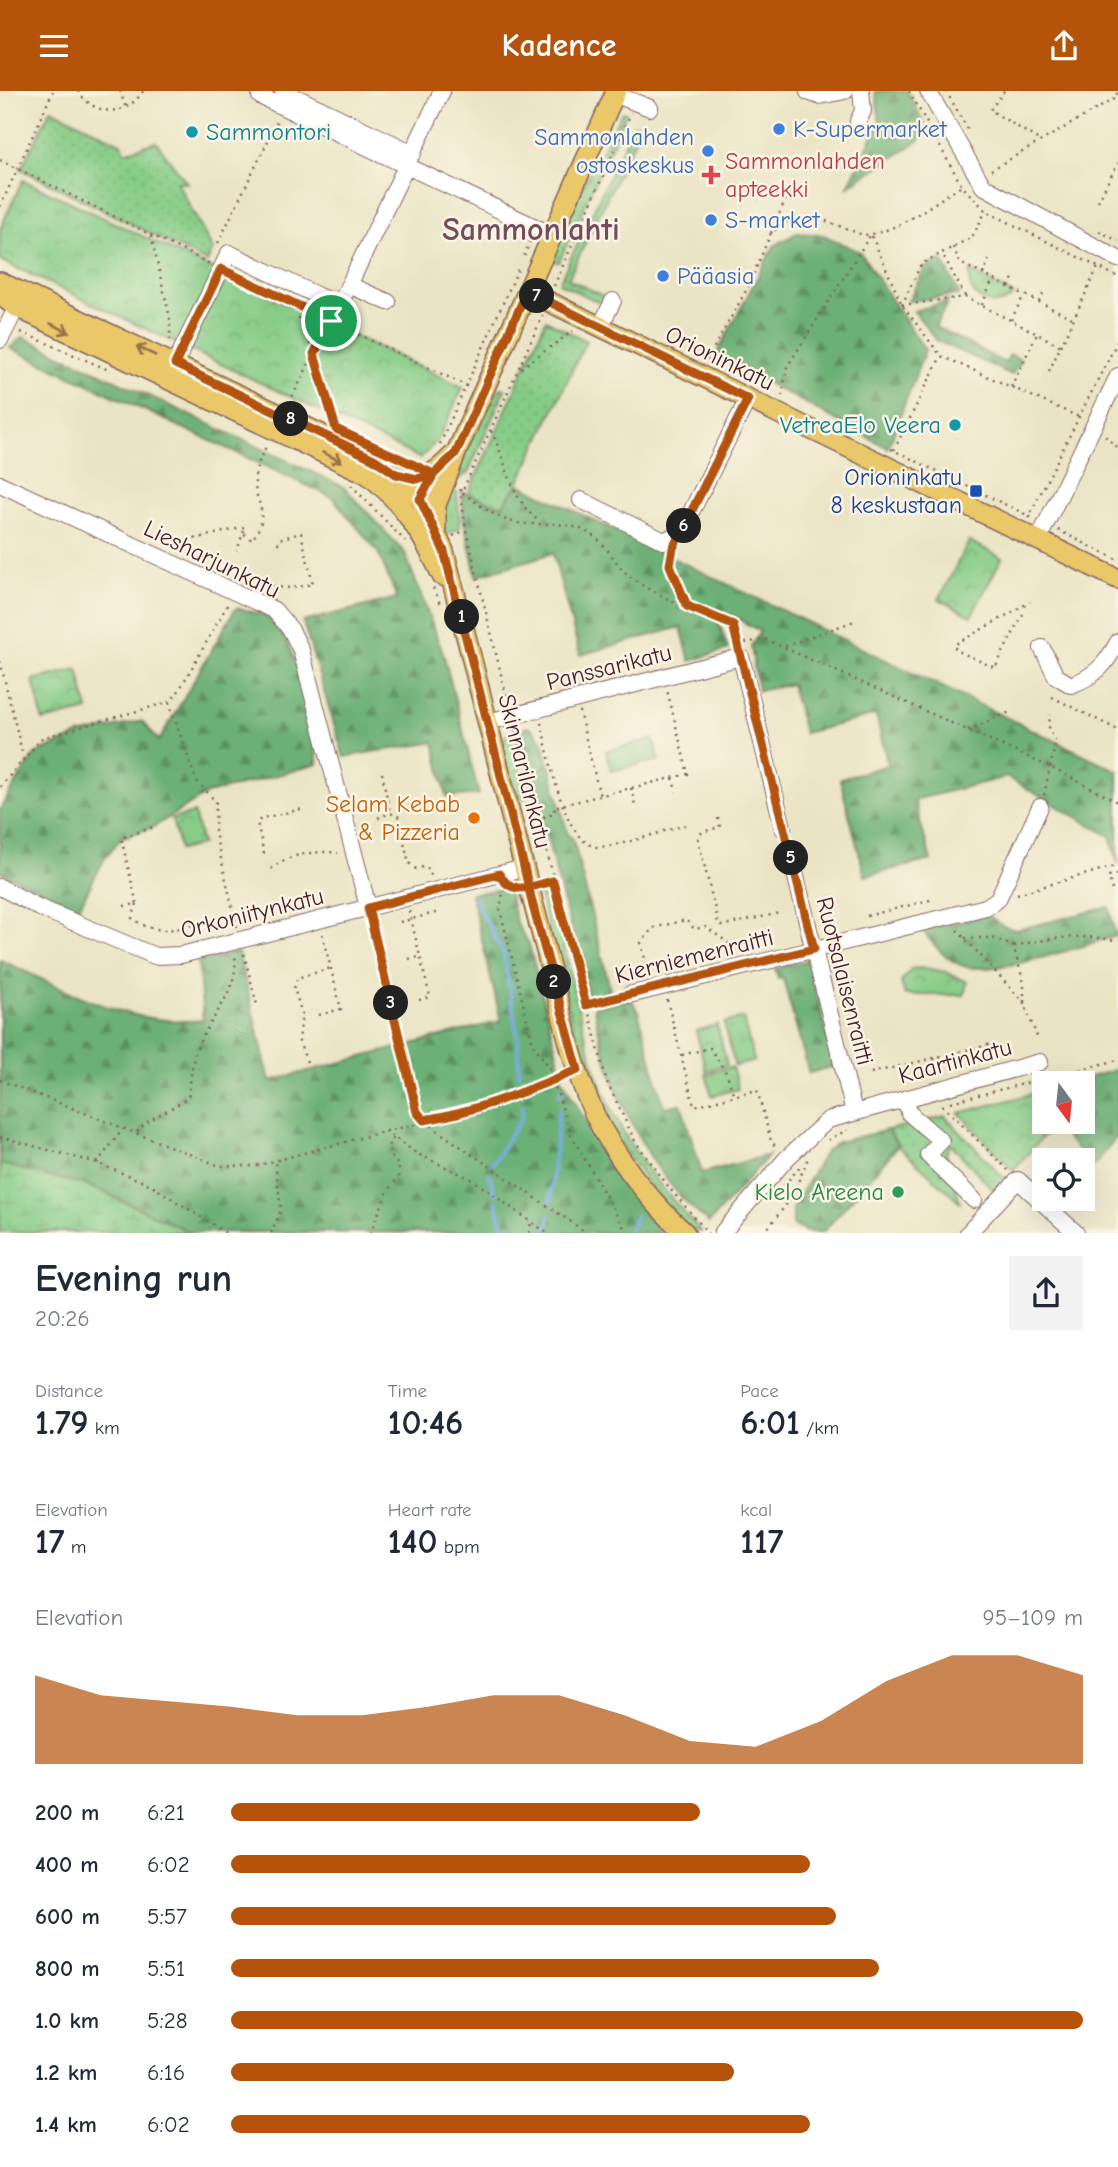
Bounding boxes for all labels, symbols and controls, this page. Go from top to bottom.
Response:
icon: menu [35,27,73,65]
text: Kadence [502,27,616,64]
icon: share [1045,27,1083,65]
place label: K-Supermarket [793,115,948,143]
place label: Sammontori [206,118,331,146]
marker: K-Supermarket [771,121,787,137]
place label: Sammonlahden ostoskeskus [534,123,694,179]
marker: Sammontori [184,124,200,140]
marker: Sammonlahden ostoskeskus [700,143,716,159]
place label: Sammonlahden apteekki [725,147,885,203]
marker: Sammonlahden apteekki [703,167,719,183]
place label: S-market [725,206,821,234]
district label: Sammonlahti [442,211,620,248]
marker: S-market [703,212,719,228]
place label: Pääasia [677,262,754,290]
marker: Pääasia [655,268,671,284]
pin: 7 [520,279,554,313]
text: 7 [532,284,541,306]
pin [301,291,361,351]
icon: arrive [312,302,350,340]
street label: Orioninkatu [661,320,779,396]
one-way arrow [49,322,70,335]
one-way arrow [136,343,157,357]
pin: 8 [274,401,308,437]
text: 8 [286,407,295,429]
place label: VetreaElo Veera [780,411,941,439]
marker: VetreaElo Veera [947,417,963,433]
one-way arrow [321,451,342,465]
place label: Orioninkatu 8 keskustaan [830,463,962,519]
marker: Orioninkatu 8 keskustaan [968,483,984,499]
pin: 6 [666,509,702,543]
street label: Liesharjunkatu [139,514,285,604]
text: 6 [679,514,688,536]
pin: 1 [444,599,480,635]
text: 1 [458,605,465,627]
street label: Panssarikatu [544,638,674,696]
street label: Skinnarilankatu [492,691,558,851]
place label: Selam Kebab & Pizzeria [326,790,460,846]
marker: Selam Kebab & Pizzeria [466,810,482,826]
pin: 5 [774,841,808,875]
text: 5 [785,846,796,868]
street label: Orkoniitynkatu [178,882,326,944]
street label: Ruotsalaisenraitti [811,894,879,1068]
street label: Kierniemenraitti [612,923,776,989]
pin: 2 [536,965,572,999]
text: 2 [549,970,558,992]
pin: 3 [374,985,408,1021]
text: 3 [386,991,395,1013]
street label: Kaartinkatu [895,1032,1015,1090]
north arrow [1032,1071,1096,1134]
map controls [1032,1071,1095,1211]
button: locate [1032,1148,1095,1211]
place label: Kielo Areena [754,1178,884,1206]
marker: Kielo Areena [890,1184,906,1200]
button: share [1009,1256,1083,1330]
text: Evening run [35,1257,232,1301]
text: 20:26 [35,1305,90,1332]
text: Distance [35,1380,103,1402]
text: Time [388,1380,427,1402]
text: Pace [740,1380,779,1402]
text: 1.79 [35,1402,88,1443]
text: 10:46 [388,1402,463,1443]
text: 6:01 [740,1402,800,1443]
text: km [88,1417,120,1439]
text: /km [800,1417,839,1439]
text: Elevation [35,1499,108,1521]
text: Heart rate [388,1499,471,1521]
text: kcal [740,1499,772,1521]
text: 17 [35,1521,65,1562]
text: 140 [388,1521,438,1562]
text: 117 [740,1521,784,1562]
text: m [65,1536,87,1558]
text: bpm [438,1536,480,1558]
text: Elevation [35,1604,123,1631]
text: 95–109 m [982,1604,1083,1631]
text: 200 m [35,1799,99,1826]
text: 6:21 [147,1799,185,1826]
text: 400 m [35,1851,99,1878]
text: 6:02 [147,1851,190,1878]
text: 600 m [35,1903,100,1930]
text: 5:57 [147,1903,187,1930]
text: 800 m [35,1955,100,1982]
text: 5:51 [147,1955,185,1982]
text: 1.0 km [35,2007,99,2034]
text: 5:28 [147,2007,188,2034]
text: 1.2 km [35,2059,97,2086]
text: 6:16 [147,2059,185,2086]
text: 1.4 km [35,2111,97,2138]
text: 6:02 [147,2111,190,2138]

